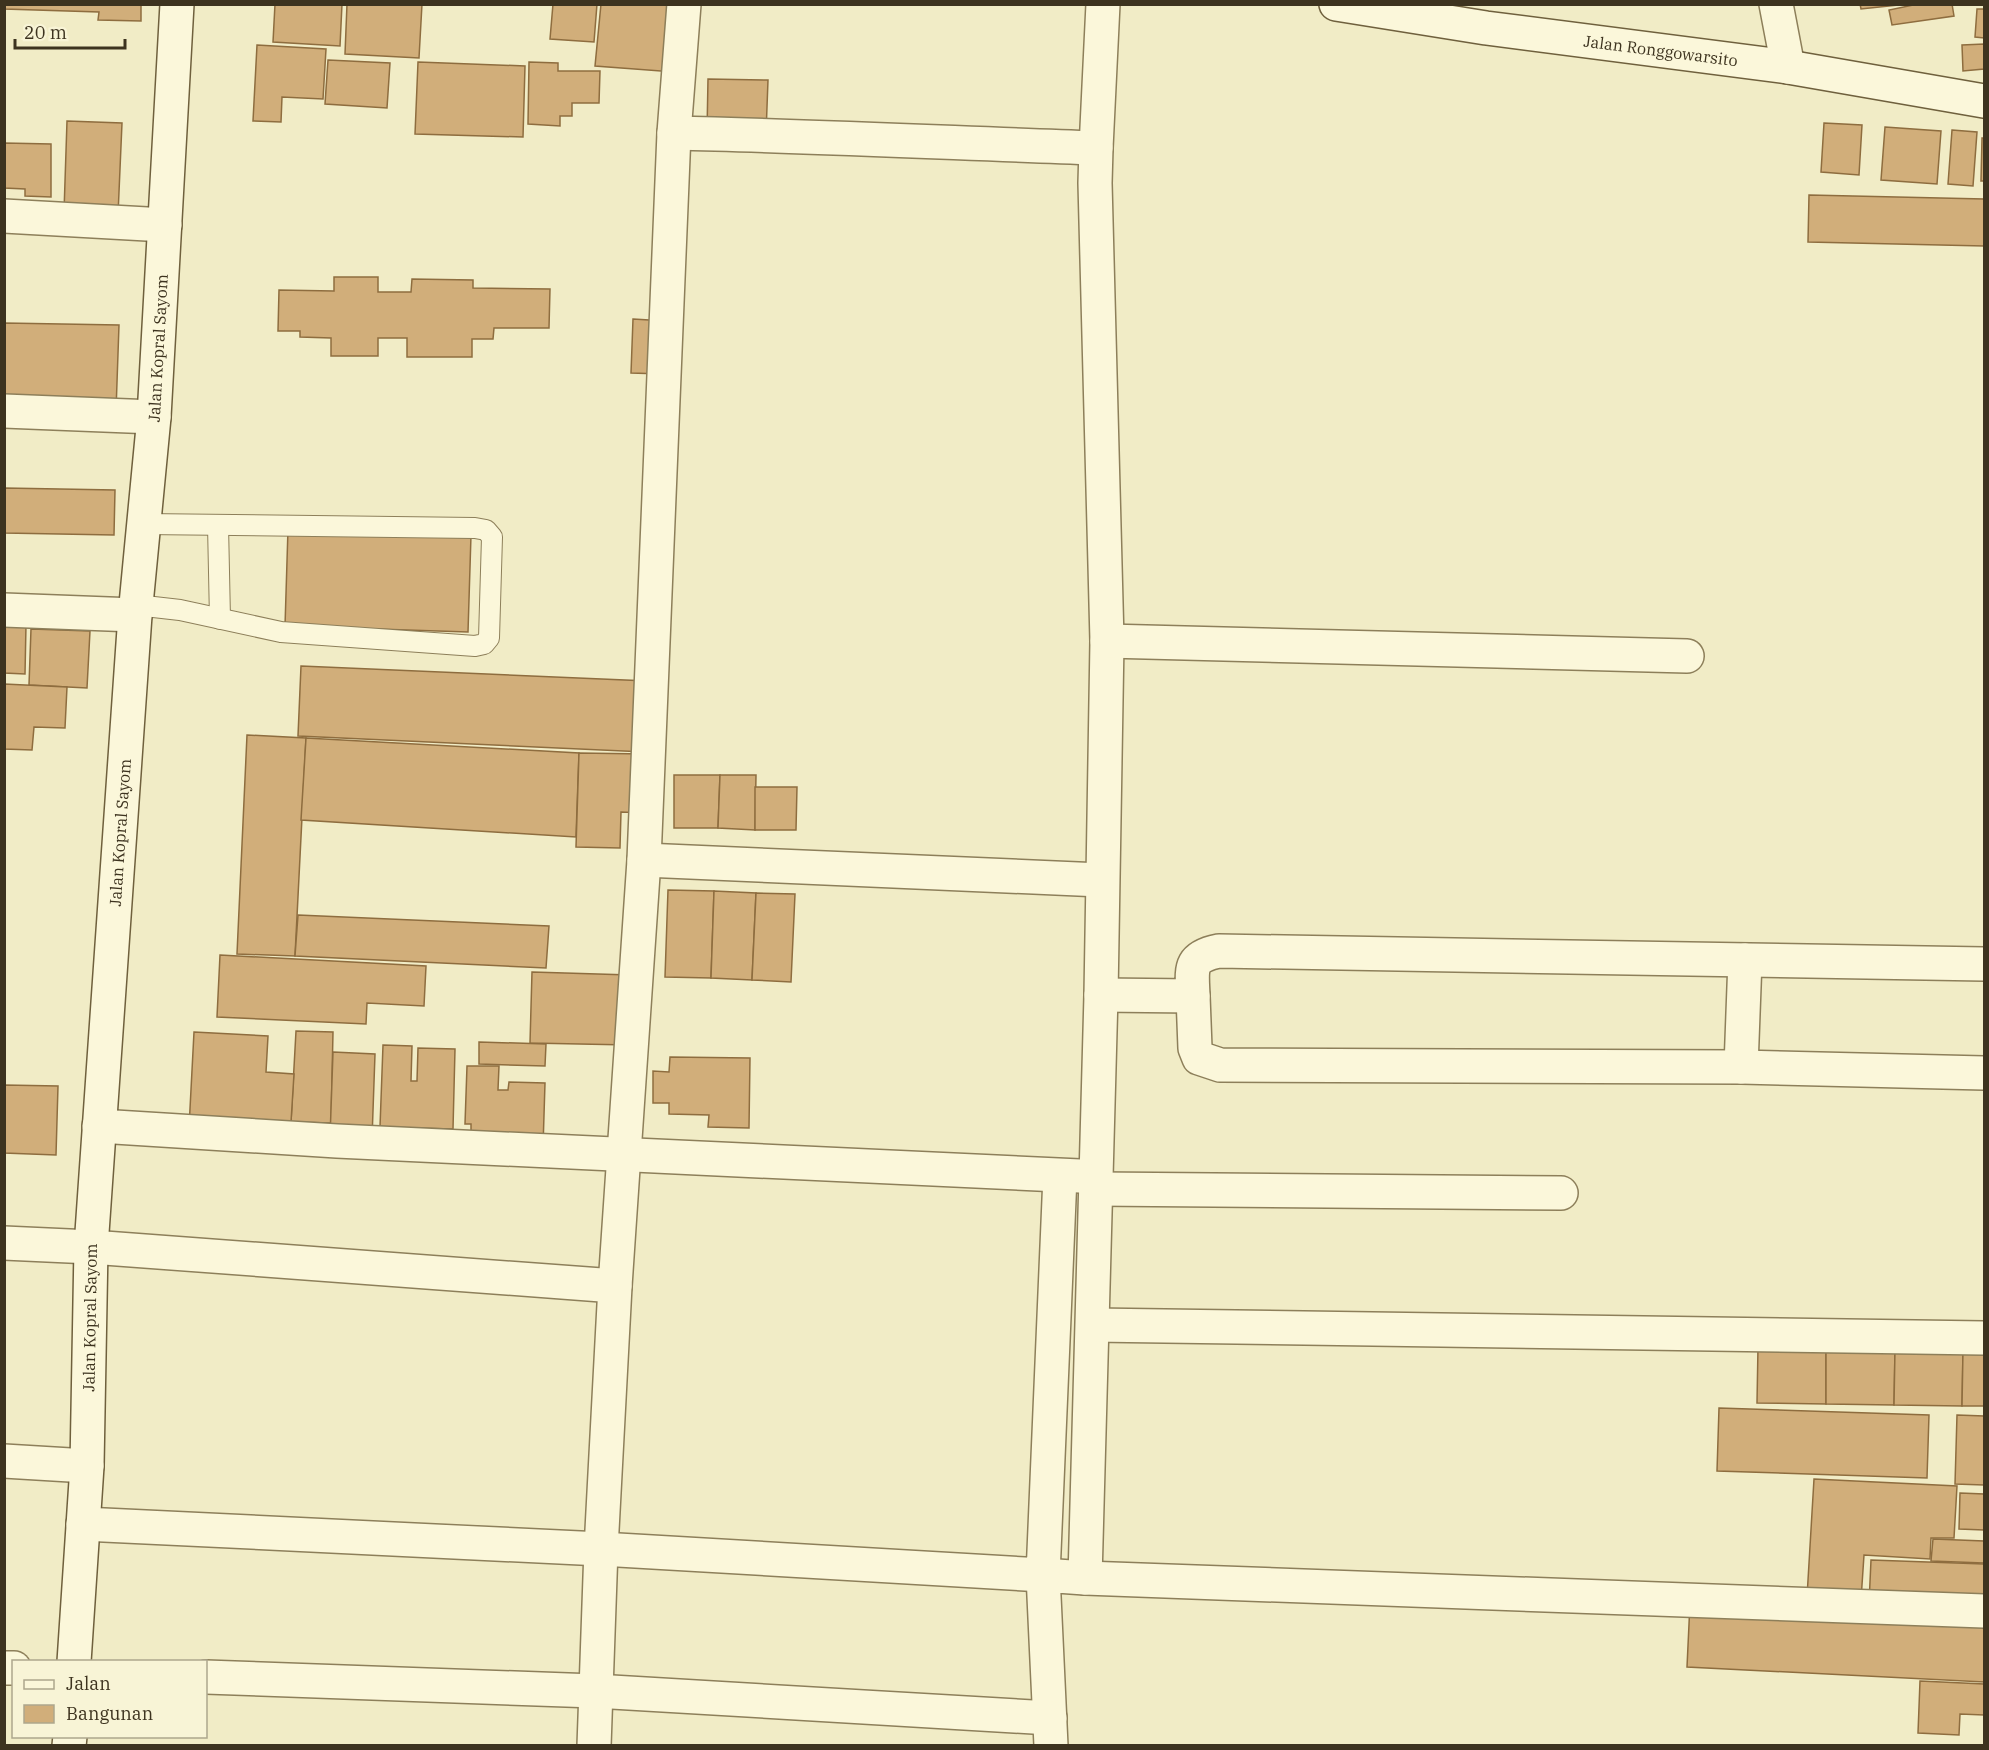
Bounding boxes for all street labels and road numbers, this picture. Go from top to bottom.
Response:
street label: Jalan Ronggowarsito [1582,31,1739,70]
street label: Jalan Kopral Sayom [144,273,172,423]
street label: Jalan Kopral Sayom [105,758,135,907]
street label: Jalan Kopral Sayom [78,1243,101,1392]

